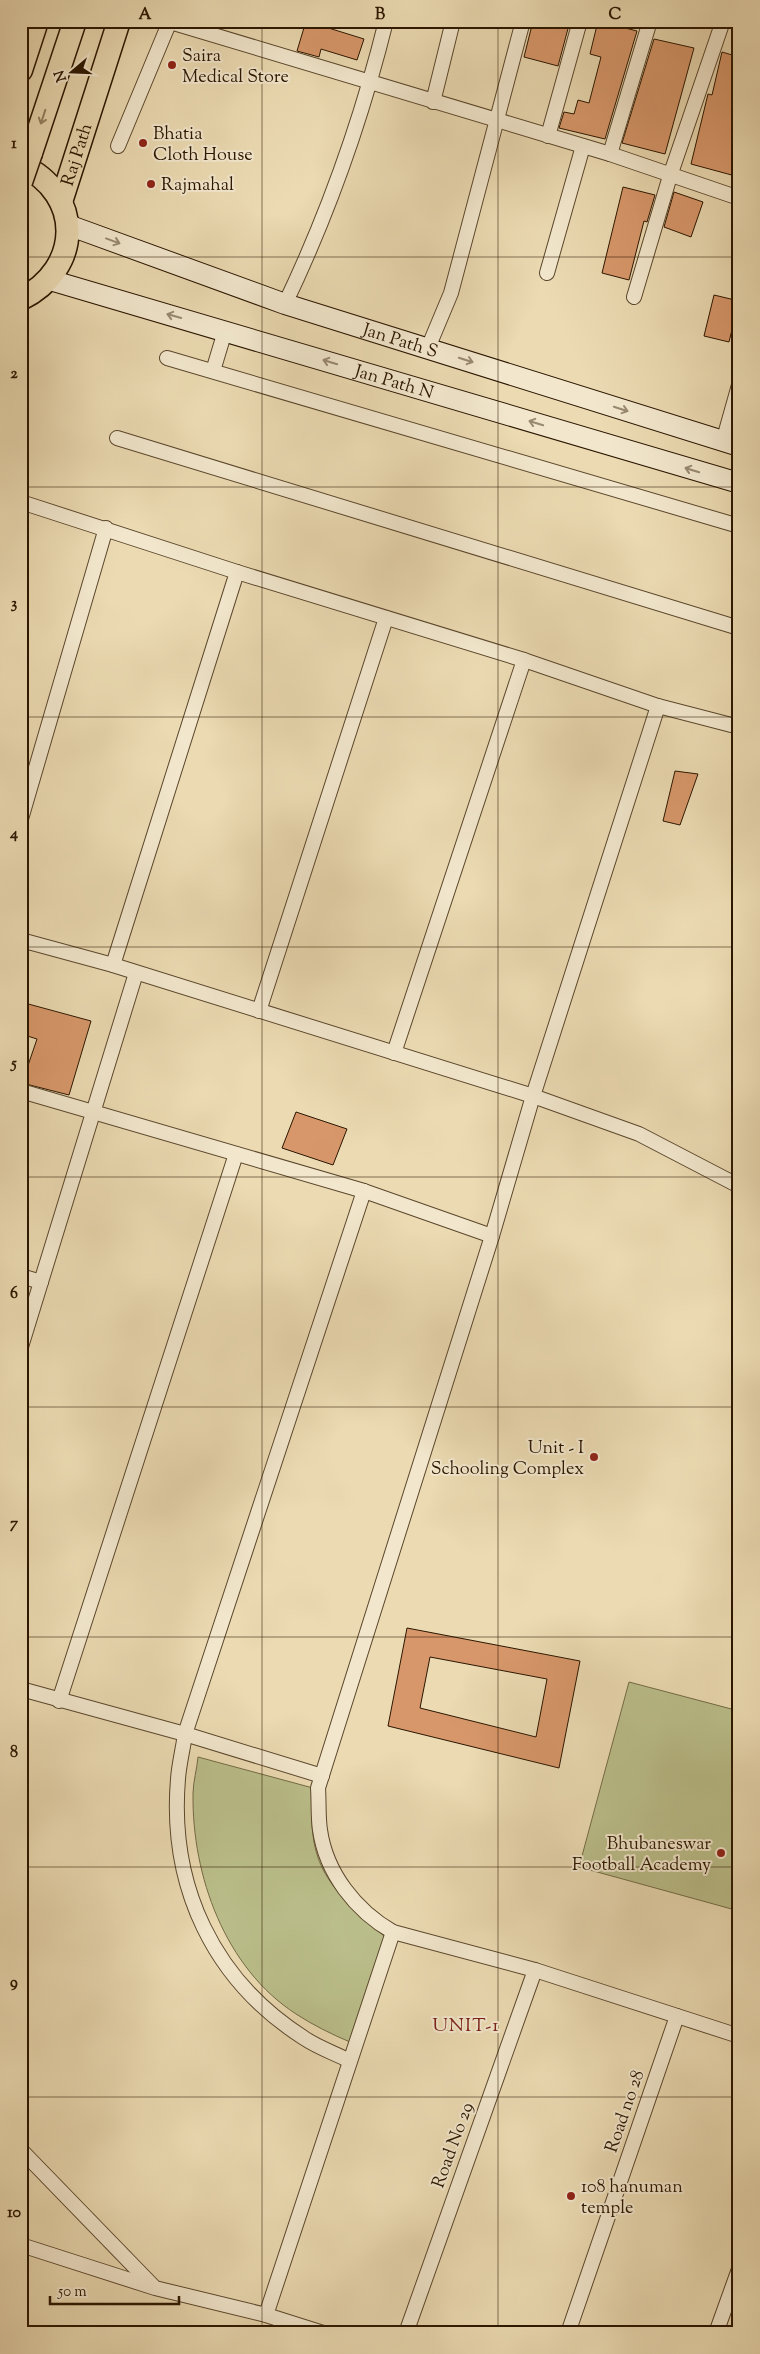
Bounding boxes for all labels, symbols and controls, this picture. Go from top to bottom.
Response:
text: A [139,4,152,27]
text: B [375,4,385,27]
text: C [609,4,622,27]
place label: Saira Medical Store [182,44,289,91]
north arrow [48,48,98,98]
marker: Saira Medical Store [166,59,178,71]
text: N [50,67,73,84]
one-way arrow [38,109,47,125]
street label: Raj Path [56,120,101,190]
place label: Bhatia Cloth House [153,122,253,169]
text: 1 [11,133,17,156]
marker: Bhatia Cloth House [137,137,149,149]
place label: Rajmahal [161,173,234,199]
marker: Rajmahal [145,178,157,190]
one-way arrow [105,237,121,246]
one-way arrow [167,311,183,321]
street label: Jan Path S [358,318,441,366]
one-way arrow [458,356,474,366]
one-way arrow [323,357,339,367]
street label: Jan Path N [350,359,436,407]
text: 2 [10,363,18,386]
one-way arrow [613,405,629,415]
one-way arrow [529,418,545,428]
one-way arrow [684,464,700,474]
text: 3 [11,593,18,616]
text: 4 [9,823,18,846]
text: 5 [9,1053,17,1076]
text: 6 [10,1283,18,1306]
place label: Unit - I Schooling Complex [431,1436,584,1483]
marker: Unit - I Schooling Complex [588,1451,600,1463]
text: 7 [10,1513,19,1536]
text: 8 [10,1742,18,1765]
place label: Bhubaneswar Football Academy [572,1832,711,1879]
marker: Bhubaneswar Football Academy [715,1847,727,1859]
text: 9 [10,1972,18,1995]
district label: UNIT-1 [432,2013,500,2040]
street label: Road no 28 [600,2067,652,2156]
street label: Road No 29 [426,2099,481,2192]
place label: 108 hanuman temple [581,2175,683,2222]
marker: 108 hanuman temple [565,2190,577,2202]
text: 10 [7,2202,21,2225]
scale bar [50,2274,179,2306]
text: 50 m [57,2282,87,2303]

